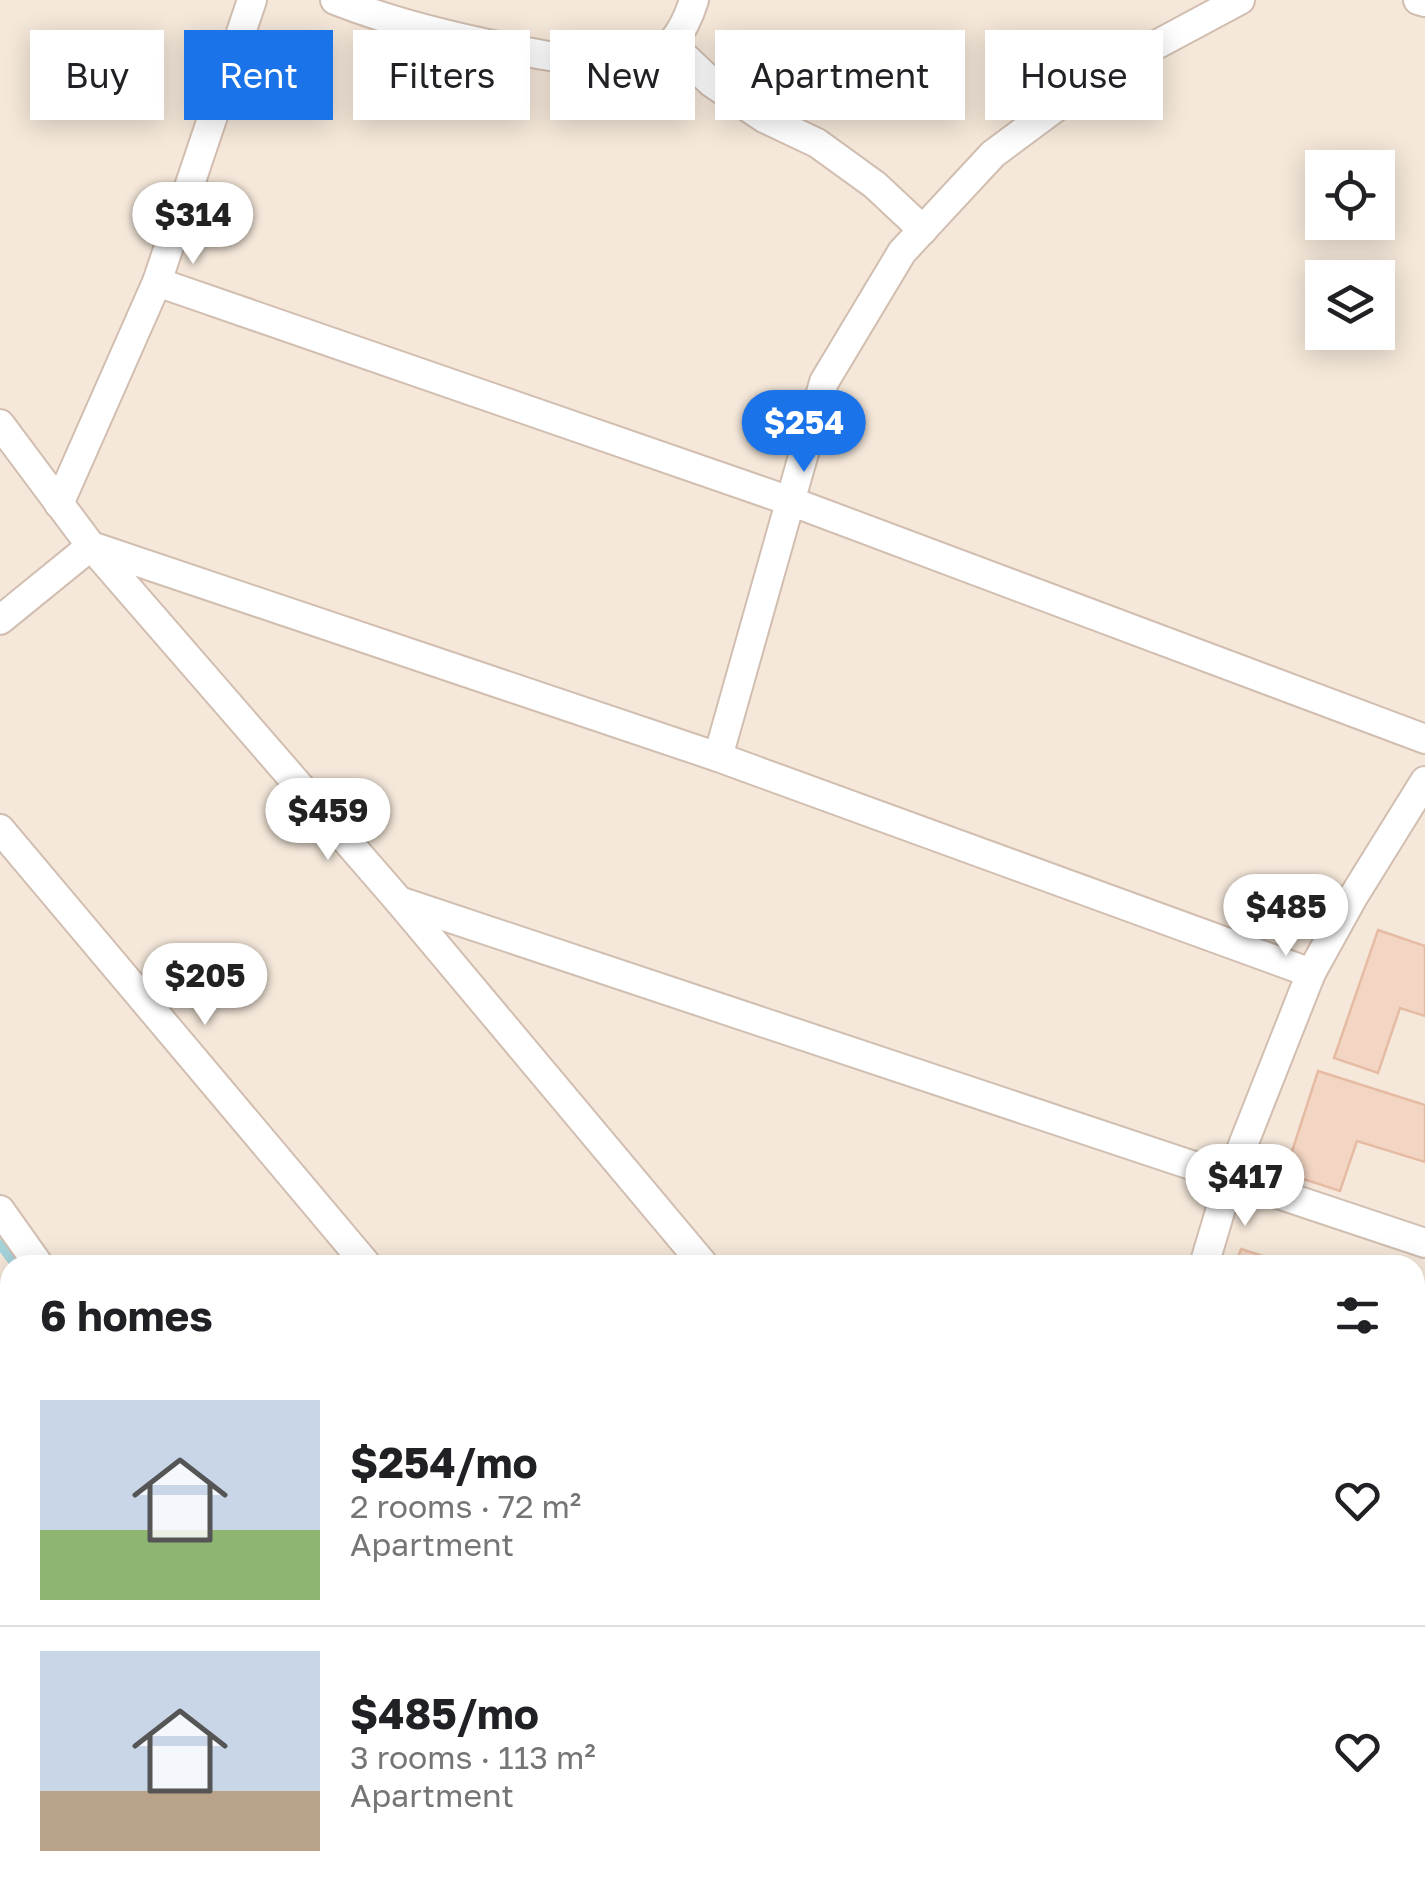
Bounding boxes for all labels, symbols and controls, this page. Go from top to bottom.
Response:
chip: Buy [30,30,164,120]
chip: Rent [184,30,333,120]
chip: Filters [353,30,530,120]
chip: New [550,30,695,120]
chip: Apartment [715,30,965,120]
chip: House [985,30,1163,120]
map controls [1305,150,1395,350]
button: locate [1305,150,1395,240]
pin: $314 [134,182,252,267]
text: $314 [154,195,232,233]
button: layers [1305,260,1395,350]
pin: $254 [745,390,863,475]
text: $254 [764,403,844,441]
pin: $459 [269,778,387,863]
text: $459 [287,791,369,829]
pin: $485 [1227,874,1345,959]
text: $485 [1245,887,1327,925]
pin: $205 [146,943,264,1028]
text: $205 [164,956,246,994]
pin: $417 [1186,1144,1304,1229]
text: $417 [1207,1157,1283,1195]
icon: filters [1330,1288,1385,1343]
text: 6 homes [40,1290,213,1340]
text: $254/mo [350,1437,538,1487]
icon: home [120,1440,240,1560]
icon: heart [1330,1473,1385,1528]
text: 2 rooms · 72 m² [350,1487,581,1525]
text: Apartment [350,1525,514,1563]
text: $485/mo [350,1688,539,1738]
icon: home [120,1691,240,1811]
icon: heart [1330,1724,1385,1779]
text: 3 rooms · 113 m² [350,1738,596,1776]
text: Apartment [350,1776,514,1814]

